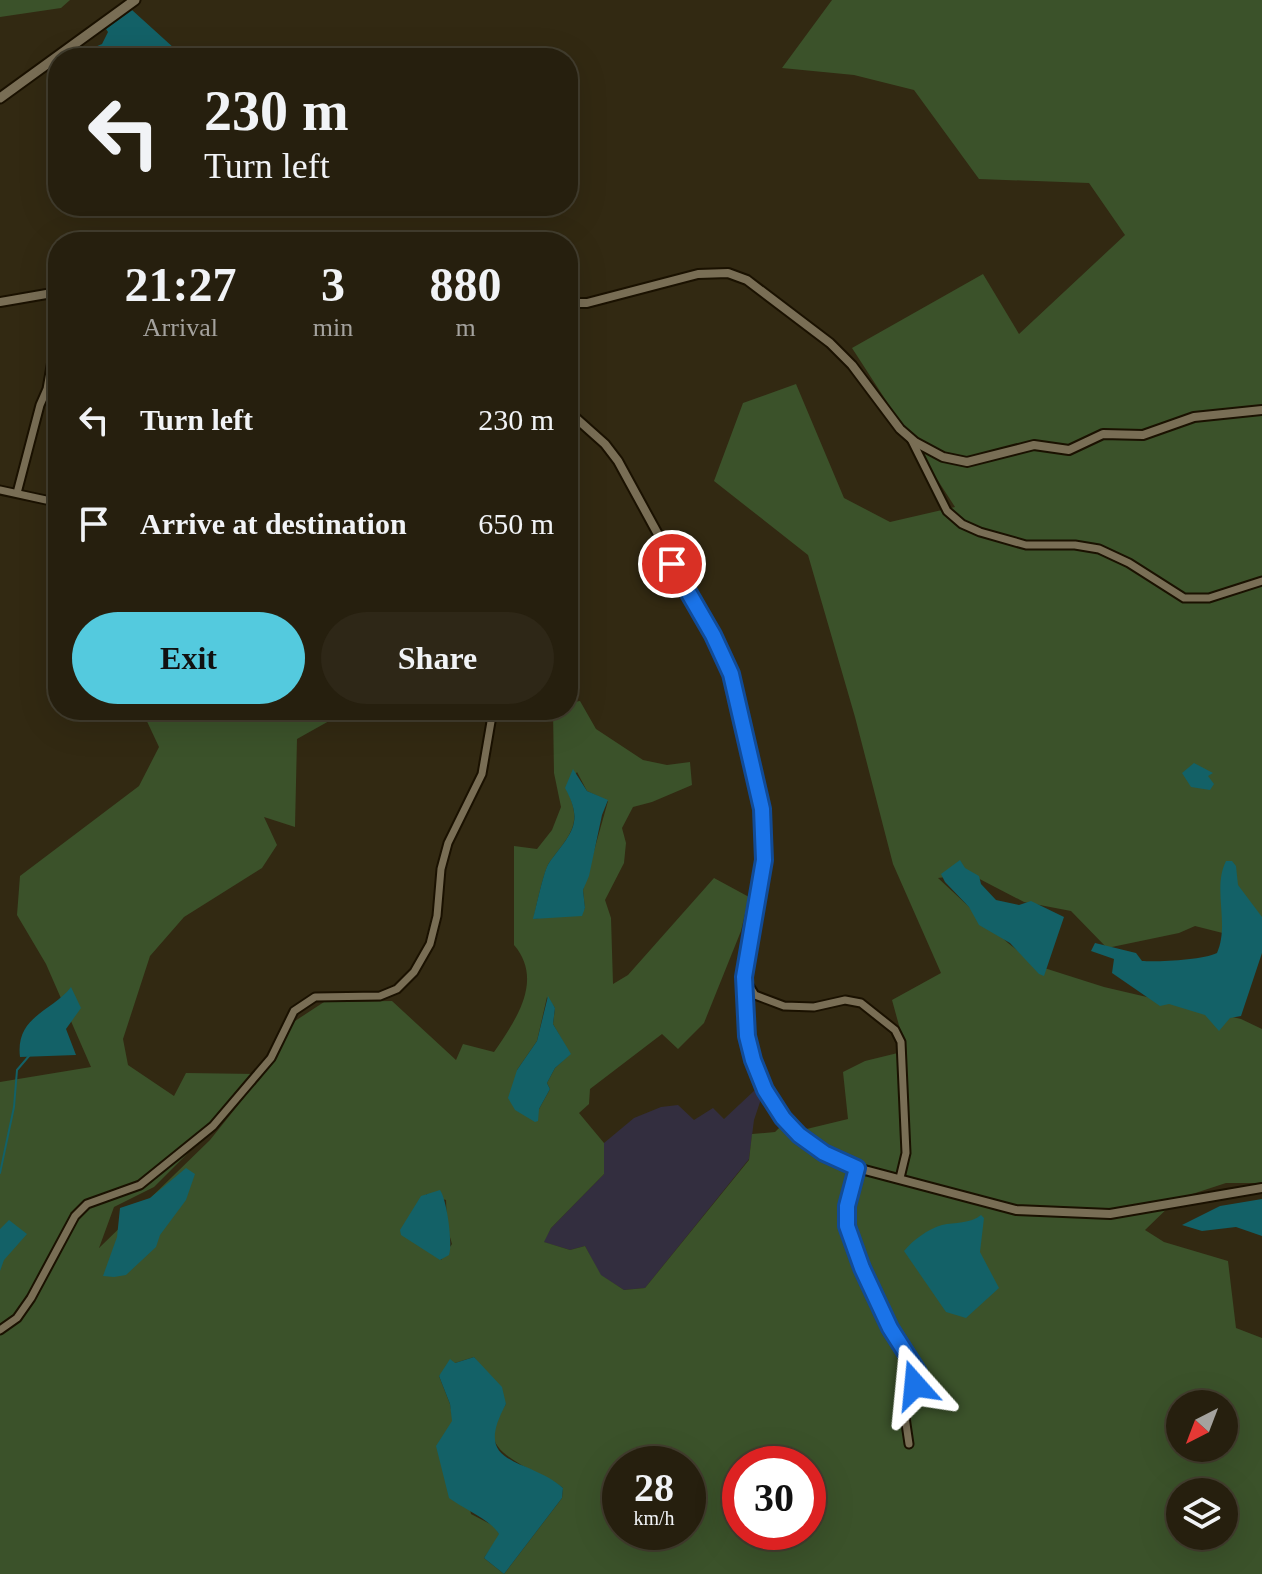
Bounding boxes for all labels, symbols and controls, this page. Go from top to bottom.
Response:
icon: left [72,80,176,184]
text: 230 m [204,80,349,142]
text: Turn left [204,146,330,186]
text: 21:27 [124,258,236,311]
text: 3 [321,258,345,311]
text: 880 [430,258,502,311]
text: Arrival [143,313,218,342]
text: min [313,313,353,342]
text: m [455,313,476,342]
icon: left [72,398,116,442]
text: Turn left [140,403,253,436]
text: 230 m [478,403,554,436]
icon: arrive [72,502,116,546]
text: Arrive at destination [140,507,407,540]
text: 650 m [478,507,554,540]
pin [638,530,706,598]
icon: arrive [650,542,694,586]
button: Exit [72,612,305,704]
button: Share [321,612,554,704]
position arrow [873,1343,957,1427]
north arrow [1166,1390,1238,1462]
map controls [1166,1390,1238,1550]
speed limit sign: 30 [722,1446,826,1550]
text: 28 [634,1465,674,1510]
button: layers [1166,1478,1238,1550]
text: km/h [633,1507,675,1529]

